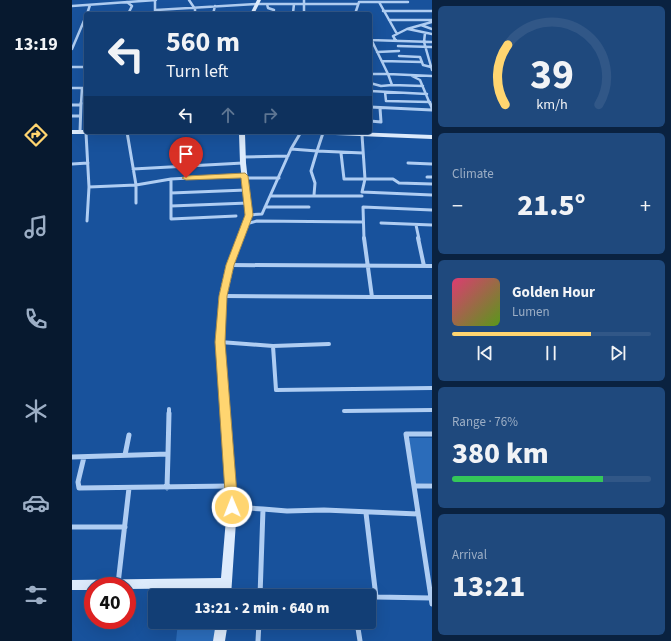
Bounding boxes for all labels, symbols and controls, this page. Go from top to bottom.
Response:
text: 560 m [166,22,240,62]
icon: left [100,28,152,80]
text: 13:19 [14,32,58,57]
text: 39 [530,44,573,104]
text: Turn left [166,59,228,84]
text: km/h [536,93,567,114]
icon: left [175,104,197,126]
icon: ahead [217,104,239,126]
icon: right [259,104,281,126]
icon: directions [22,121,50,149]
pin [169,137,203,178]
icon: arrive [175,143,197,165]
text: Climate [452,165,494,183]
text: 21.5° [517,184,586,227]
text: − [452,190,463,222]
text: + [640,190,651,222]
icon: music [22,213,50,241]
text: Golden Hour [512,282,595,303]
text: Lumen [512,303,550,321]
icon: phone [22,305,50,333]
icon: previous [474,342,496,364]
icon: pause [540,342,562,364]
icon: next [607,342,629,364]
icon: climate [22,397,50,425]
text: Range · 76% [452,413,518,431]
text: 380 km [452,432,549,475]
position arrow [211,486,253,528]
icon: car [22,489,50,517]
text: Arrival [452,546,487,564]
text: 13:21 [452,565,525,608]
speed limit sign: 40 [84,577,136,629]
icon: filters [22,581,50,609]
text: 13:21 · 2 min · 640 m [195,598,329,619]

